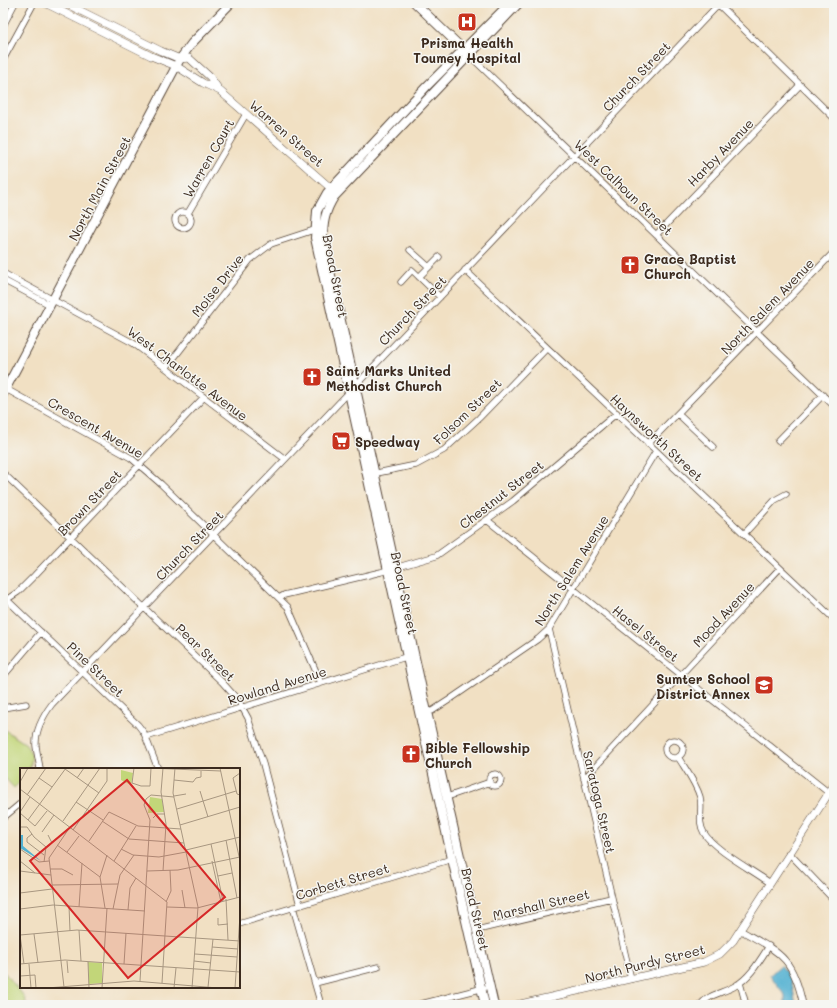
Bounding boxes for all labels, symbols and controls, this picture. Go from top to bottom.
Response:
hospital icon: Prisma Health Toumey Hospital [456,11,478,33]
place label: Prisma Health Toumey Hospital [413,34,521,67]
street label: Church Street [598,37,674,115]
street label: Warren Street [246,96,328,170]
street label: Harby Avenue [683,114,757,190]
street label: Warren Court [179,115,238,200]
street label: North Main Street [64,132,134,243]
street label: West Calhoun Street [571,135,677,239]
street label: Broad Street [320,233,352,319]
street label: Moise Drive [187,250,247,320]
place label: Grace Baptist Church [644,250,737,282]
church icon: Grace Baptist Church [619,254,641,276]
street label: North Salem Avenue [717,254,817,358]
street label: Church Street [374,271,450,349]
street label: West Charlotte Avenue [124,322,252,424]
place label: Saint Marks United Methodist Church [326,362,451,394]
church icon: Saint Marks United Methodist Church [301,366,323,388]
street label: Folsom Street [429,374,505,448]
street label: Haynsworth Street [607,390,707,485]
street label: Crescent Avenue [45,393,147,461]
supermarket icon: Speedway [330,430,352,452]
place label: Speedway [355,433,420,451]
street label: Chestnut Street [455,456,547,532]
street label: Brown Street [53,465,125,539]
street label: Church Street [151,506,227,584]
street label: North Salem Avenue [530,512,612,628]
street label: Broad Street [388,550,422,636]
street label: Mood Avenue [688,578,758,650]
street label: Hasel Street [609,601,683,665]
street label: Pear Street [173,619,239,685]
street label: Pine Street [64,638,128,701]
street label: Rowland Avenue [226,662,328,708]
place label: Sumter School District Annex [656,670,750,702]
school or university icon: Sumter School District Annex [753,674,775,696]
place label: Bible Fellowship Church [425,739,530,771]
church icon: Bible Fellowship Church [400,743,422,765]
street label: Saratoga Street [580,749,620,855]
inset map [20,768,240,988]
street label: Corbett Street [293,859,391,903]
street label: Broad Street [458,866,494,952]
street label: Marshall Street [491,885,591,923]
street label: North Purdy Street [583,940,707,986]

